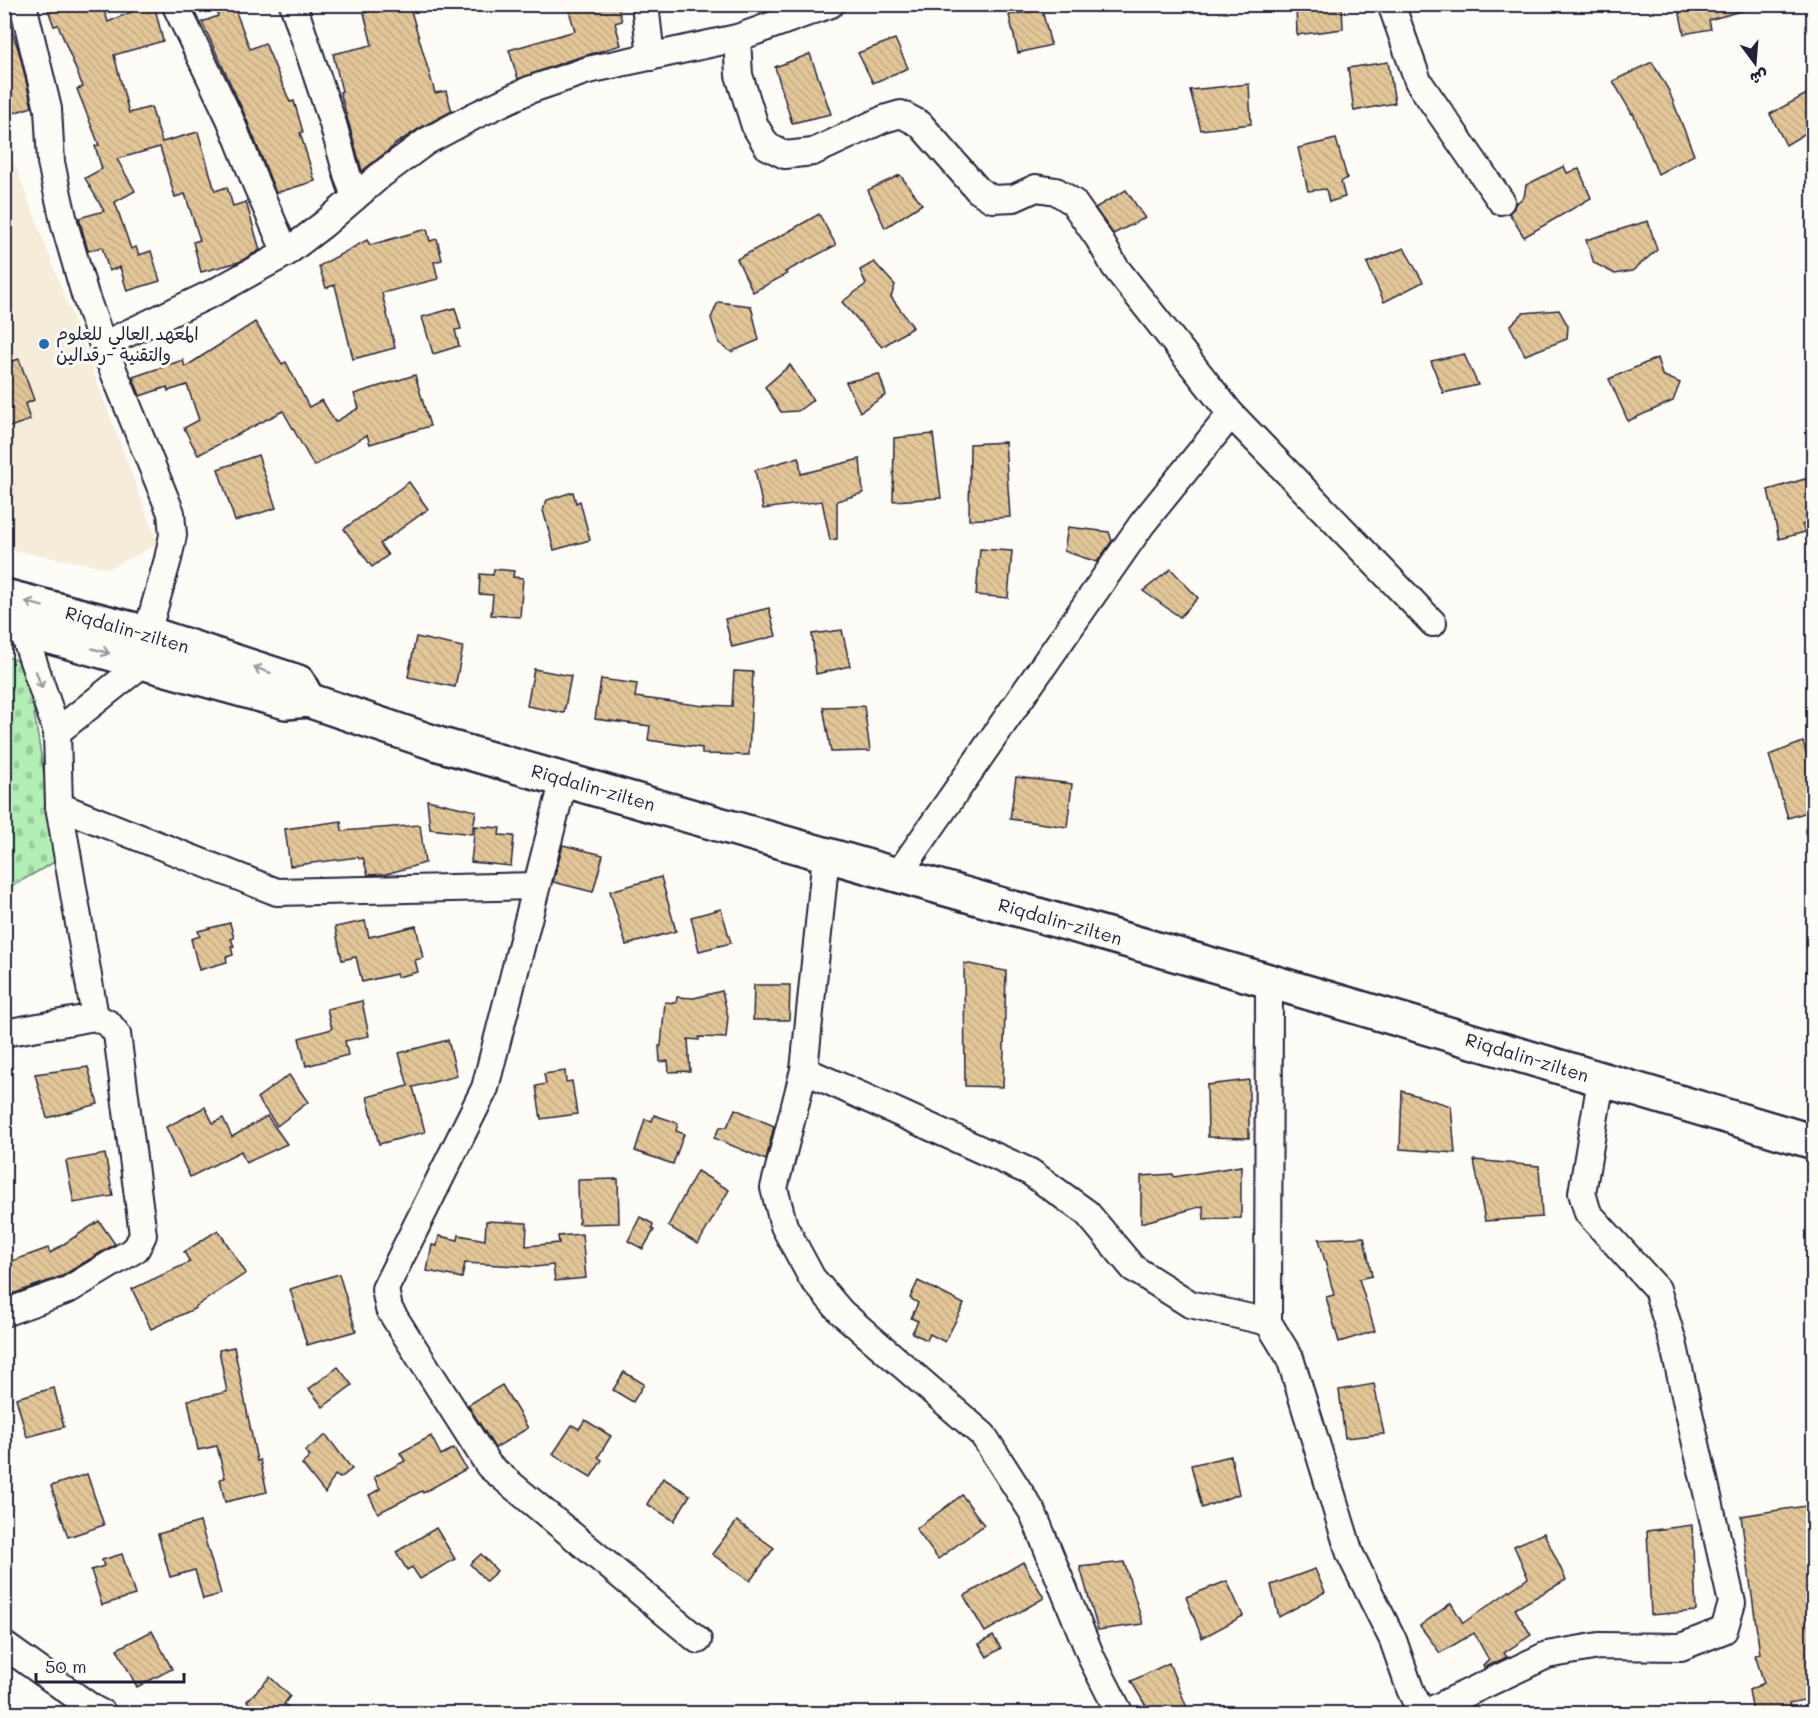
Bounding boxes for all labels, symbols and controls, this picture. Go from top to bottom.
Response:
north arrow [1725,33,1785,93]
text: ش [1748,65,1771,90]
place label: المعهد العالي للعلوم والتقنية -رقدالين [56,321,199,366]
marker: المعهد العالي للعلوم والتقنية -رقدالين [37,337,51,351]
one-way arrow [25,597,44,609]
street label: Riqdalin-zilten [63,600,192,658]
one-way arrow [91,646,110,657]
one-way arrow [253,664,272,675]
one-way arrow [35,670,46,689]
street label: Riqdalin-zilten [529,758,658,816]
street label: Riqdalin-zilten [996,892,1125,950]
street label: Riqdalin-zilten [1463,1027,1592,1087]
scale bar [36,1646,184,1684]
text: 50 m [45,1654,87,1678]

